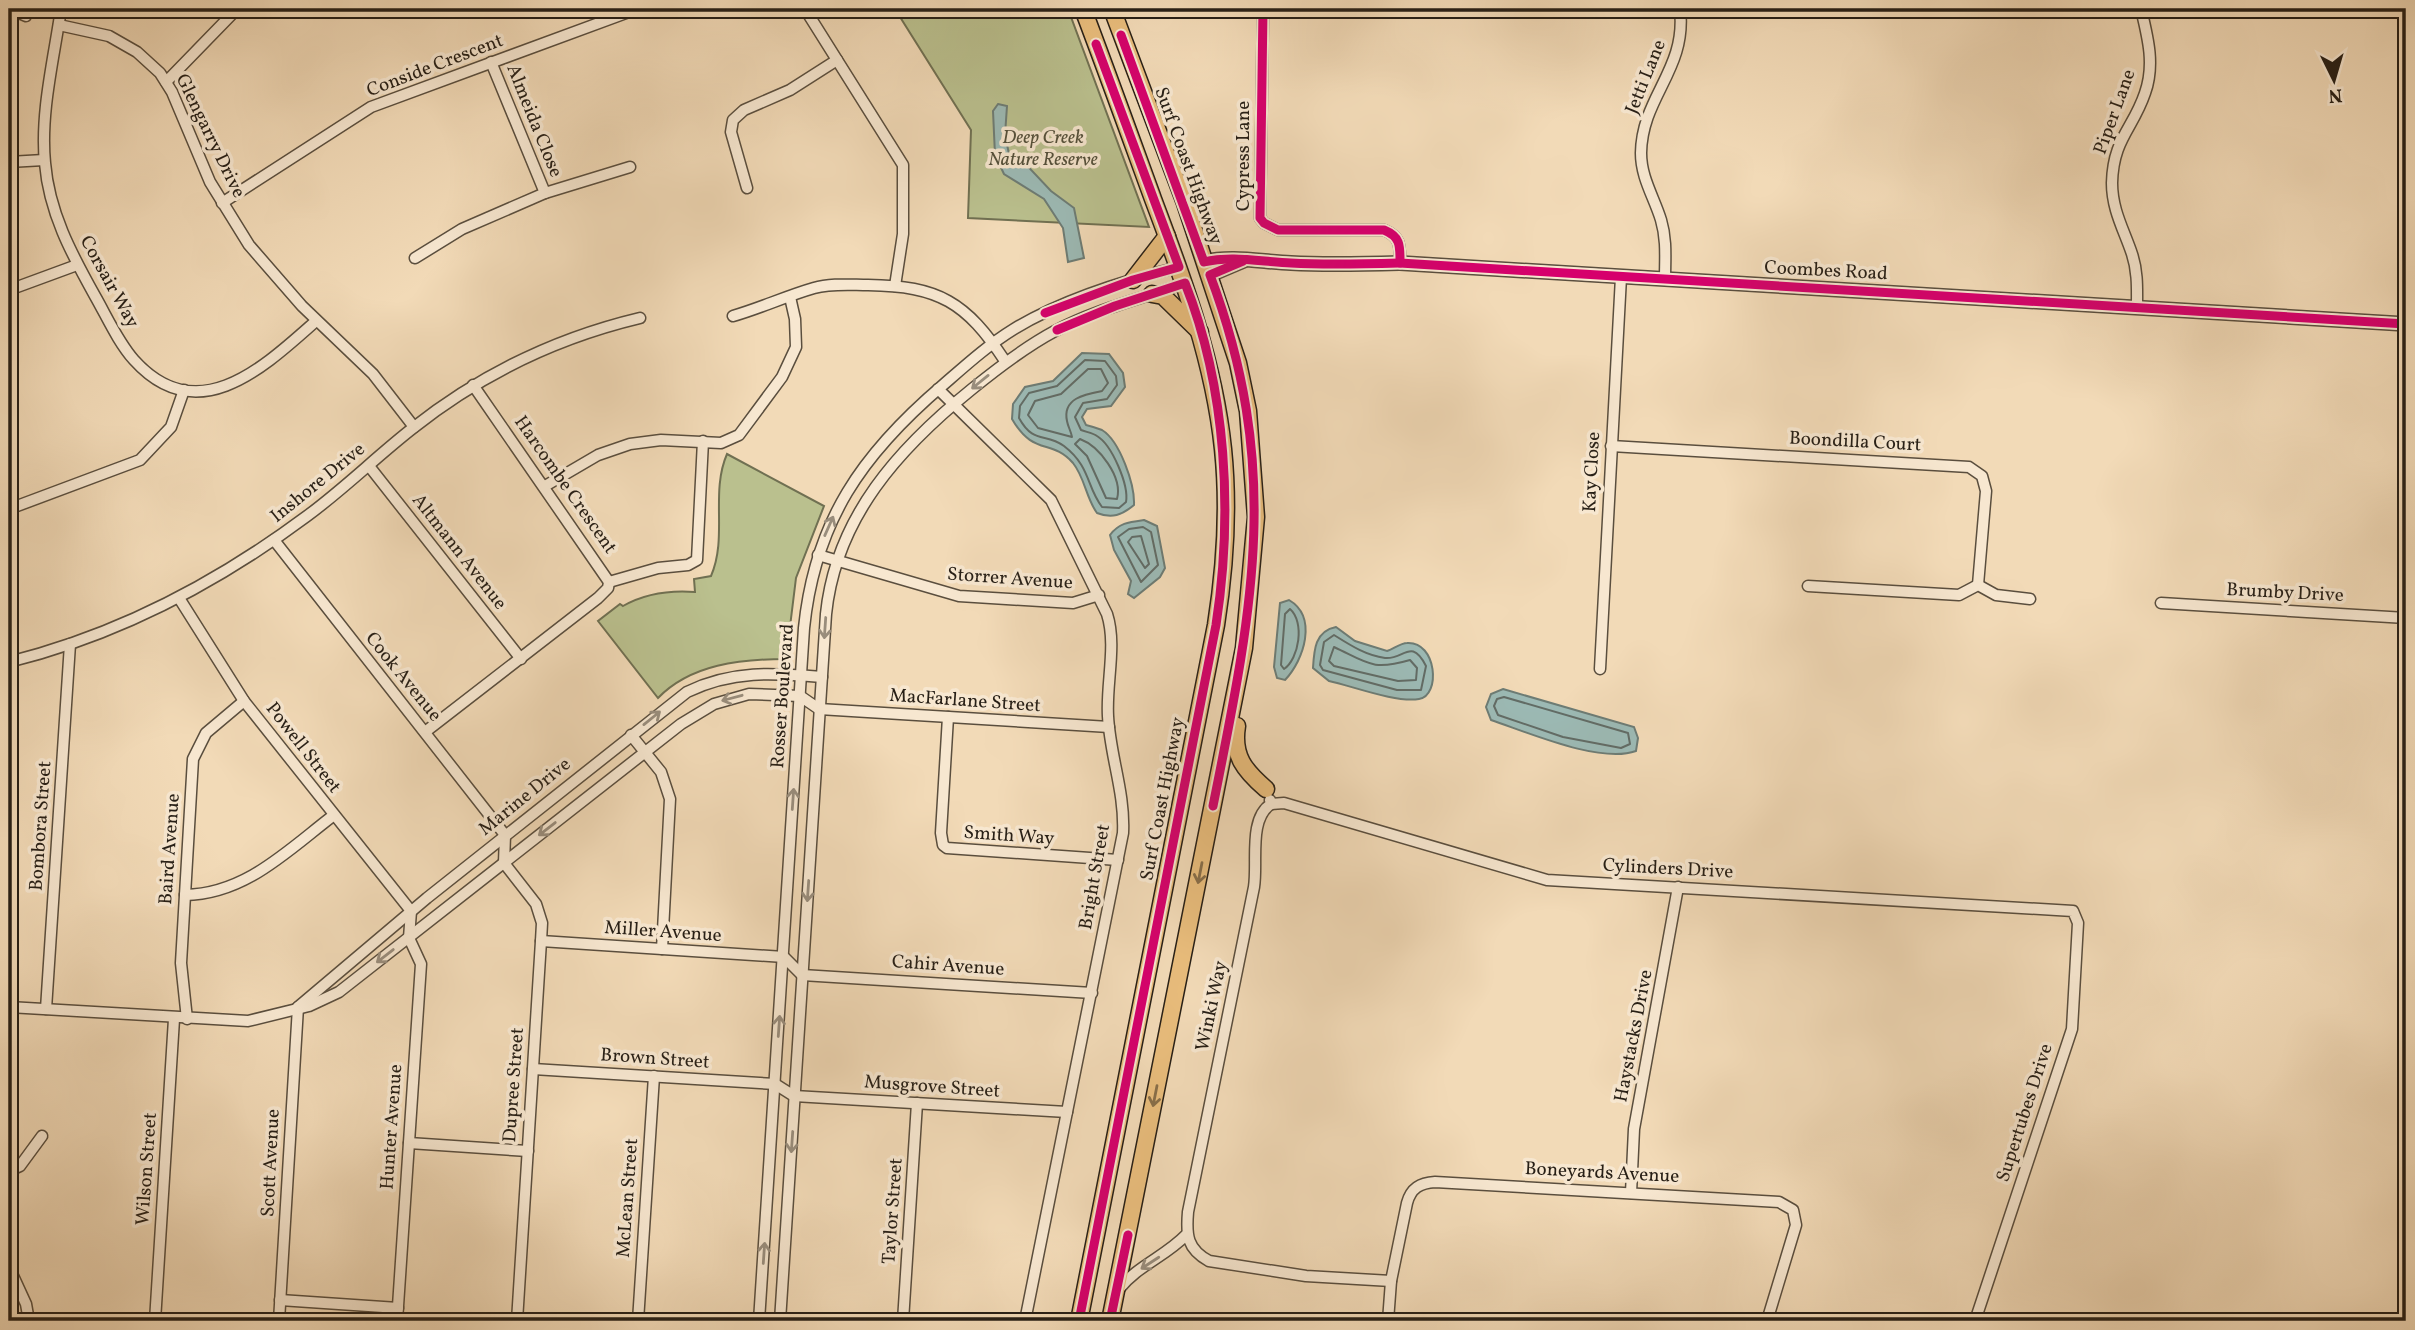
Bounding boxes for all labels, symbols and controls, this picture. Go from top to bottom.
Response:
street label: Conside Crescent [363,28,507,104]
street label: Jetti Lane [1619,36,1673,118]
north arrow [2300,46,2370,116]
street label: Almeida Close [499,61,569,181]
street label: Piper Lane [2088,66,2142,158]
street label: Glengarry Drive [169,70,251,202]
text: N [2327,81,2343,109]
street label: Surf Coast Highway [1147,84,1229,248]
street label: Cypress Lane [1231,101,1257,211]
park label: Deep Creek Nature Reserve [988,125,1098,173]
street label: Corsair Way [73,231,145,333]
street label: Coombes Road [1764,255,1888,287]
one-way arrow [972,374,990,390]
street label: Harcombe Crescent [507,411,623,560]
street label: Boondilla Court [1788,426,1922,458]
street label: Kay Close [1577,431,1607,513]
street label: Inshore Drive [265,437,371,529]
street label: Altmann Avenue [405,489,513,615]
one-way arrow [823,516,836,538]
street label: Storrer Avenue [946,562,1074,596]
street label: Brumby Drive [2226,577,2344,609]
one-way arrow [818,616,831,639]
street label: Rosser Boulevard [765,623,801,769]
street label: Cook Avenue [359,627,447,727]
street label: MacFarlane Street [888,683,1042,719]
one-way arrow [721,693,743,706]
street label: Powell Street [259,697,347,799]
one-way arrow [643,710,661,726]
street label: Surf Coast Highway [1134,715,1192,883]
street label: Marine Drive [474,752,576,842]
street label: Bombora Street [23,760,59,892]
one-way arrow [787,788,800,811]
street label: Baird Avenue [153,792,187,906]
street label: Smith Way [963,820,1055,852]
one-way arrow [539,821,557,836]
street label: Bright Street [1073,822,1117,932]
street label: Cylinders Drive [1602,853,1734,885]
one-way arrow [1192,861,1206,884]
one-way arrow [801,879,814,902]
street label: Miller Avenue [603,915,723,949]
one-way arrow [376,949,394,964]
street label: Cahir Avenue [891,949,1005,983]
street label: Winki Way [1190,958,1234,1054]
street label: Haystacks Drive [1608,968,1660,1104]
one-way arrow [773,1015,786,1038]
street label: Dupree Street [497,1026,531,1143]
street label: Supertubes Drive [1990,1040,2060,1186]
street label: Brown Street [600,1042,711,1076]
street label: Hunter Avenue [375,1063,409,1191]
street label: Musgrove Street [863,1069,1001,1105]
one-way arrow [1148,1084,1162,1107]
street label: Scott Avenue [255,1108,287,1218]
street label: Wilson Street [130,1111,164,1226]
one-way arrow [785,1131,798,1154]
street label: McLean Street [611,1137,645,1259]
street label: Boneyards Avenue [1524,1156,1680,1190]
street label: Taylor Street [876,1157,910,1265]
one-way arrow [757,1242,770,1265]
one-way arrow [1141,1256,1161,1270]

